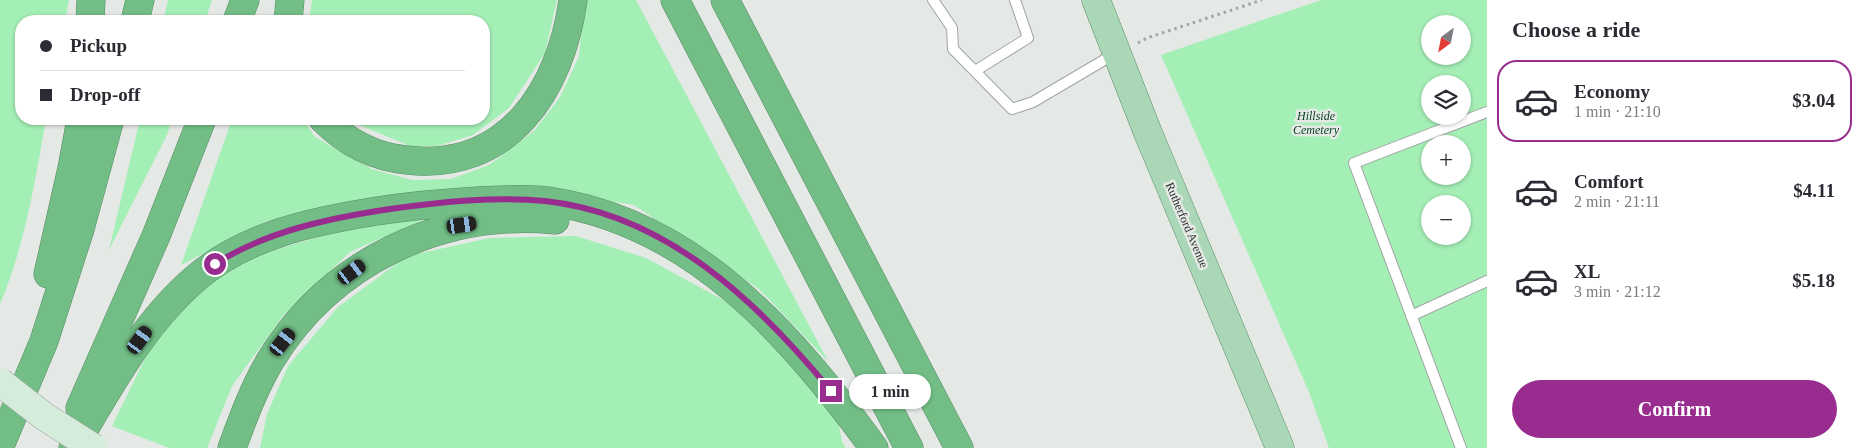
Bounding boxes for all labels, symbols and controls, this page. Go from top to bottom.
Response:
north arrow [1421,15,1471,65]
map controls [1421,15,1471,245]
text: Choose a ride [1512,17,1640,42]
text: Pickup [70,35,127,56]
button: layers [1421,75,1471,125]
icon: car [1514,79,1559,124]
text: Economy [1574,81,1650,102]
text: Drop-off [70,84,140,105]
text: $3.04 [1792,90,1835,111]
text: 1 min · 21:10 [1574,103,1661,120]
park label: Hillside Cemetery [1293,109,1340,137]
button: + [1421,135,1471,185]
icon: car [1514,169,1559,214]
text: Comfort [1574,171,1644,192]
street label: Rutherford Avenue [1163,180,1211,270]
text: $4.11 [1793,180,1835,201]
text: 2 min · 21:11 [1574,193,1660,210]
button: − [1421,195,1471,245]
car [446,215,477,235]
route start [204,253,226,275]
car [335,257,368,287]
icon: car [1514,259,1559,304]
text: XL [1574,261,1600,282]
text: $5.18 [1792,270,1835,291]
text: 3 min · 21:12 [1574,283,1661,300]
car [125,323,154,357]
car [267,326,298,358]
callout: 1 min [848,374,931,408]
route end [820,380,842,402]
button: Confirm [1512,380,1837,438]
text: 1 min [871,383,909,400]

